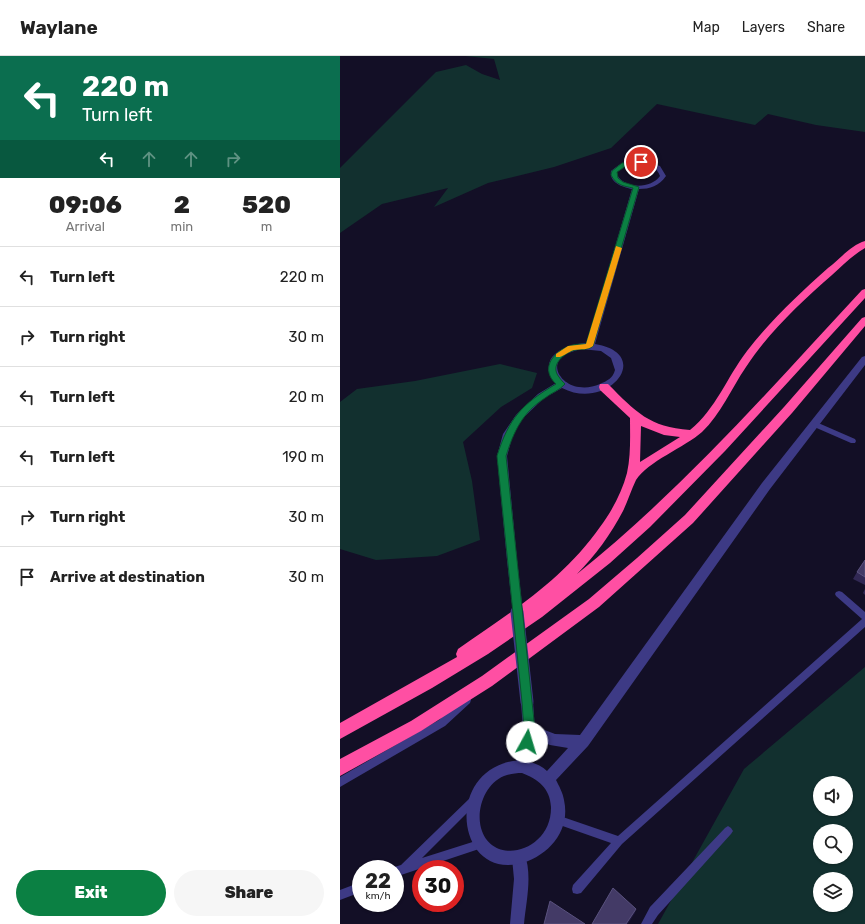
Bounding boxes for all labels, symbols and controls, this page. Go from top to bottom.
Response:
text: Waylane [20,16,98,39]
text: Map [693,19,720,36]
text: Layers [742,19,785,36]
text: Share [807,19,845,36]
text: 220 m [82,70,169,103]
icon: left [16,72,68,124]
text: Turn left [82,104,152,126]
pin [624,145,658,179]
icon: left [96,148,118,170]
icon: ahead [138,148,160,170]
icon: ahead [180,148,202,170]
icon: right [222,148,244,170]
icon: arrive [630,151,652,173]
text: 09:06 [49,191,122,219]
text: 2 [174,191,190,219]
text: 520 [242,191,291,219]
text: Arrival [66,219,105,234]
text: min [171,219,193,234]
text: m [261,219,272,234]
icon: left [16,266,38,288]
text: Turn left [50,268,115,286]
text: 220 m [280,268,324,286]
icon: right [16,326,38,348]
text: Turn right [50,328,125,346]
text: 30 m [288,328,324,346]
icon: left [16,386,38,408]
text: Turn left [50,388,115,406]
text: 20 m [289,388,324,406]
icon: left [16,446,38,468]
text: Turn left [50,448,115,466]
text: 190 m [282,448,324,466]
icon: right [16,506,38,528]
text: Turn right [50,508,125,526]
text: 30 m [288,508,324,526]
icon: arrive [16,566,38,588]
text: Arrive at destination [50,568,205,586]
text: 30 m [288,568,324,586]
position arrow [506,721,548,763]
map controls [813,776,853,912]
button: sound [813,776,853,816]
button: search [813,824,853,864]
speed limit sign: 30 [412,860,464,912]
text: 22 [365,869,391,893]
button: Exit [16,870,166,916]
button: Share [174,870,324,916]
button: layers [813,872,853,912]
text: km/h [366,890,390,902]

